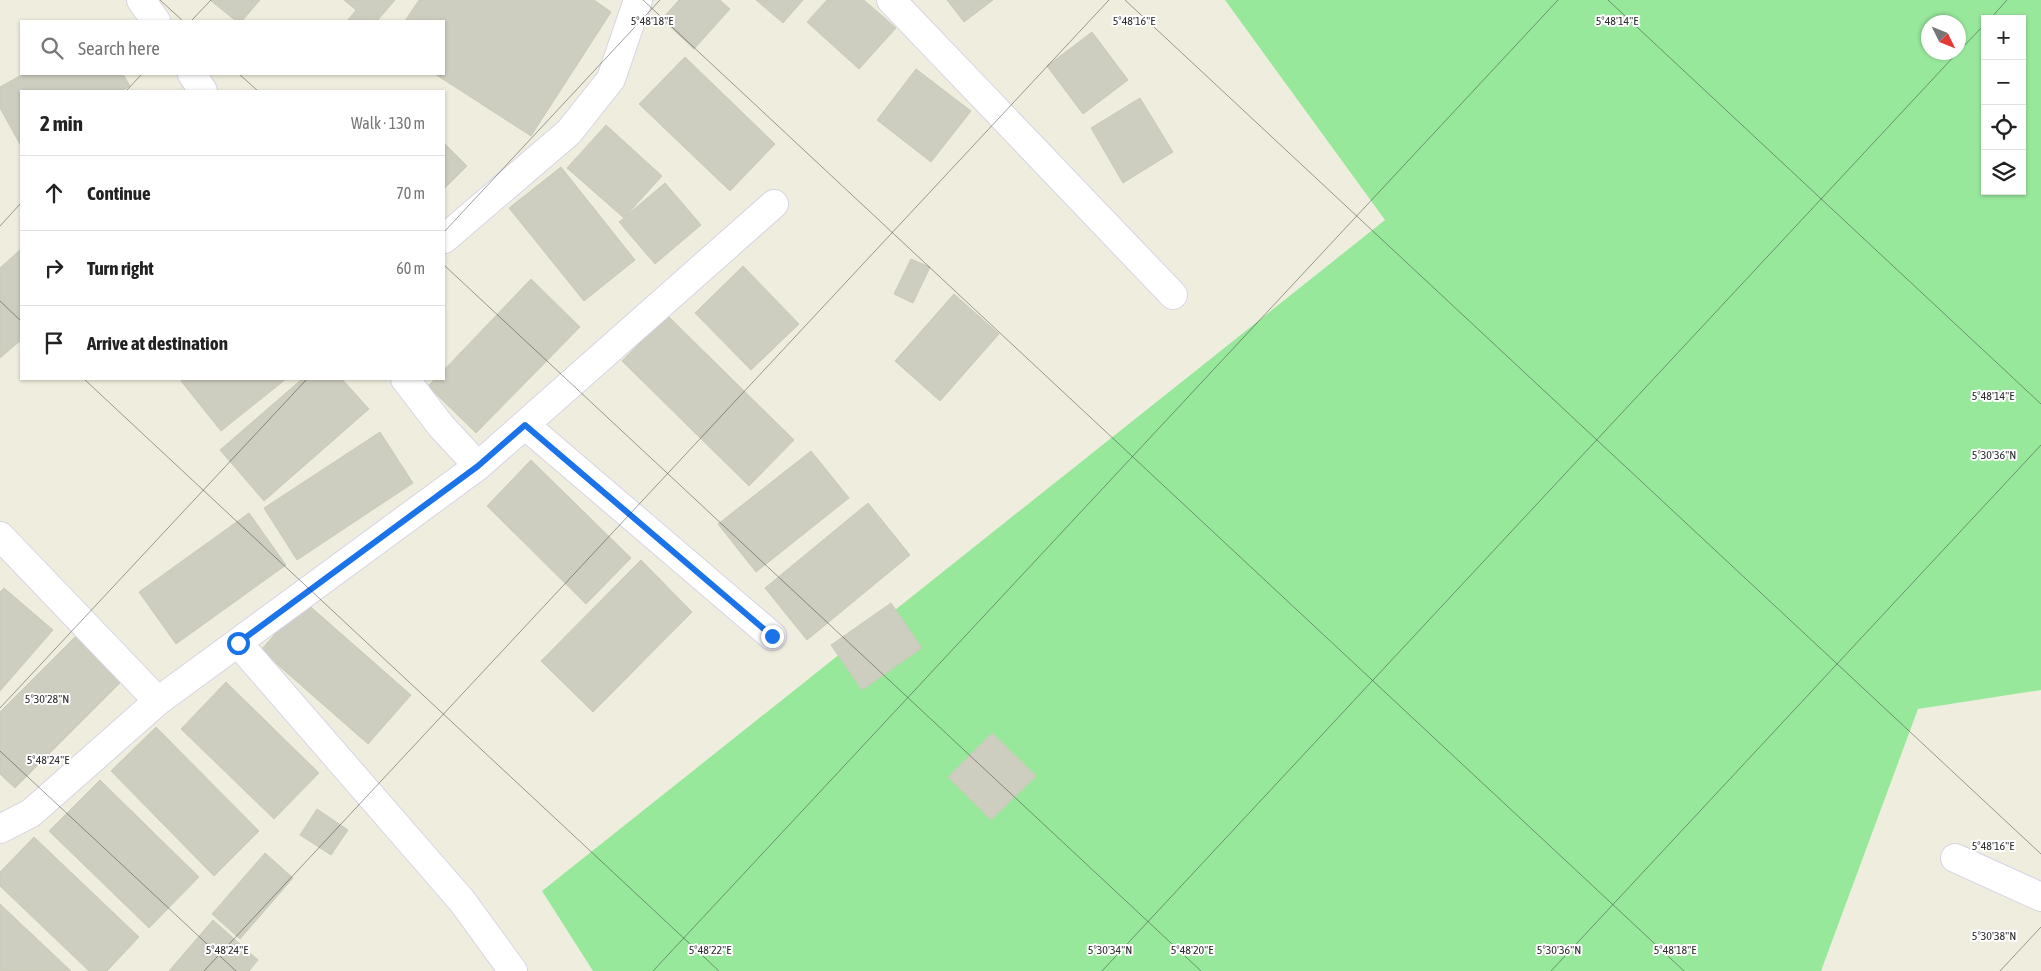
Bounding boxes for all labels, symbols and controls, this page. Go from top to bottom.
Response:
text: 5°48'18"E [631,14,673,28]
text: 5°48'16"E [1113,14,1155,28]
text: 5°48'14"E [1596,14,1638,28]
north arrow [1921,15,1966,60]
map controls [1981,15,2026,195]
button: + [1981,15,2026,60]
search box [20,20,445,75]
icon: search [38,34,66,62]
text: Search here [78,37,160,59]
button: − [1981,60,2026,105]
button: locate [1981,105,2026,150]
text: 2 min [40,111,83,135]
text: Walk · 130 m [351,114,425,132]
button: layers [1981,150,2026,195]
icon: ahead [40,179,68,207]
text: Continue [87,182,151,204]
text: 70 m [396,184,425,202]
icon: right [40,254,68,282]
text: Turn right [87,257,154,279]
text: 60 m [396,259,425,277]
icon: arrive [40,329,68,357]
text: Arrive at destination [87,332,228,354]
text: 5°48'14"E [1972,389,2014,403]
text: 5°30'36"N [1972,448,2016,462]
route end [761,625,784,648]
route start [227,632,250,655]
text: 5°30'28"N [25,692,69,706]
text: 5°48'24"E [27,753,69,767]
text: 5°48'16"E [1972,839,2014,853]
text: 5°30'38"N [1972,929,2016,943]
text: 5°48'24"E [206,943,248,957]
text: 5°48'22"E [689,943,731,957]
text: 5°30'34"N [1088,943,1132,957]
text: 5°48'20"E [1171,943,1213,957]
text: 5°30'36"N [1537,943,1581,957]
text: 5°48'18"E [1654,943,1696,957]

